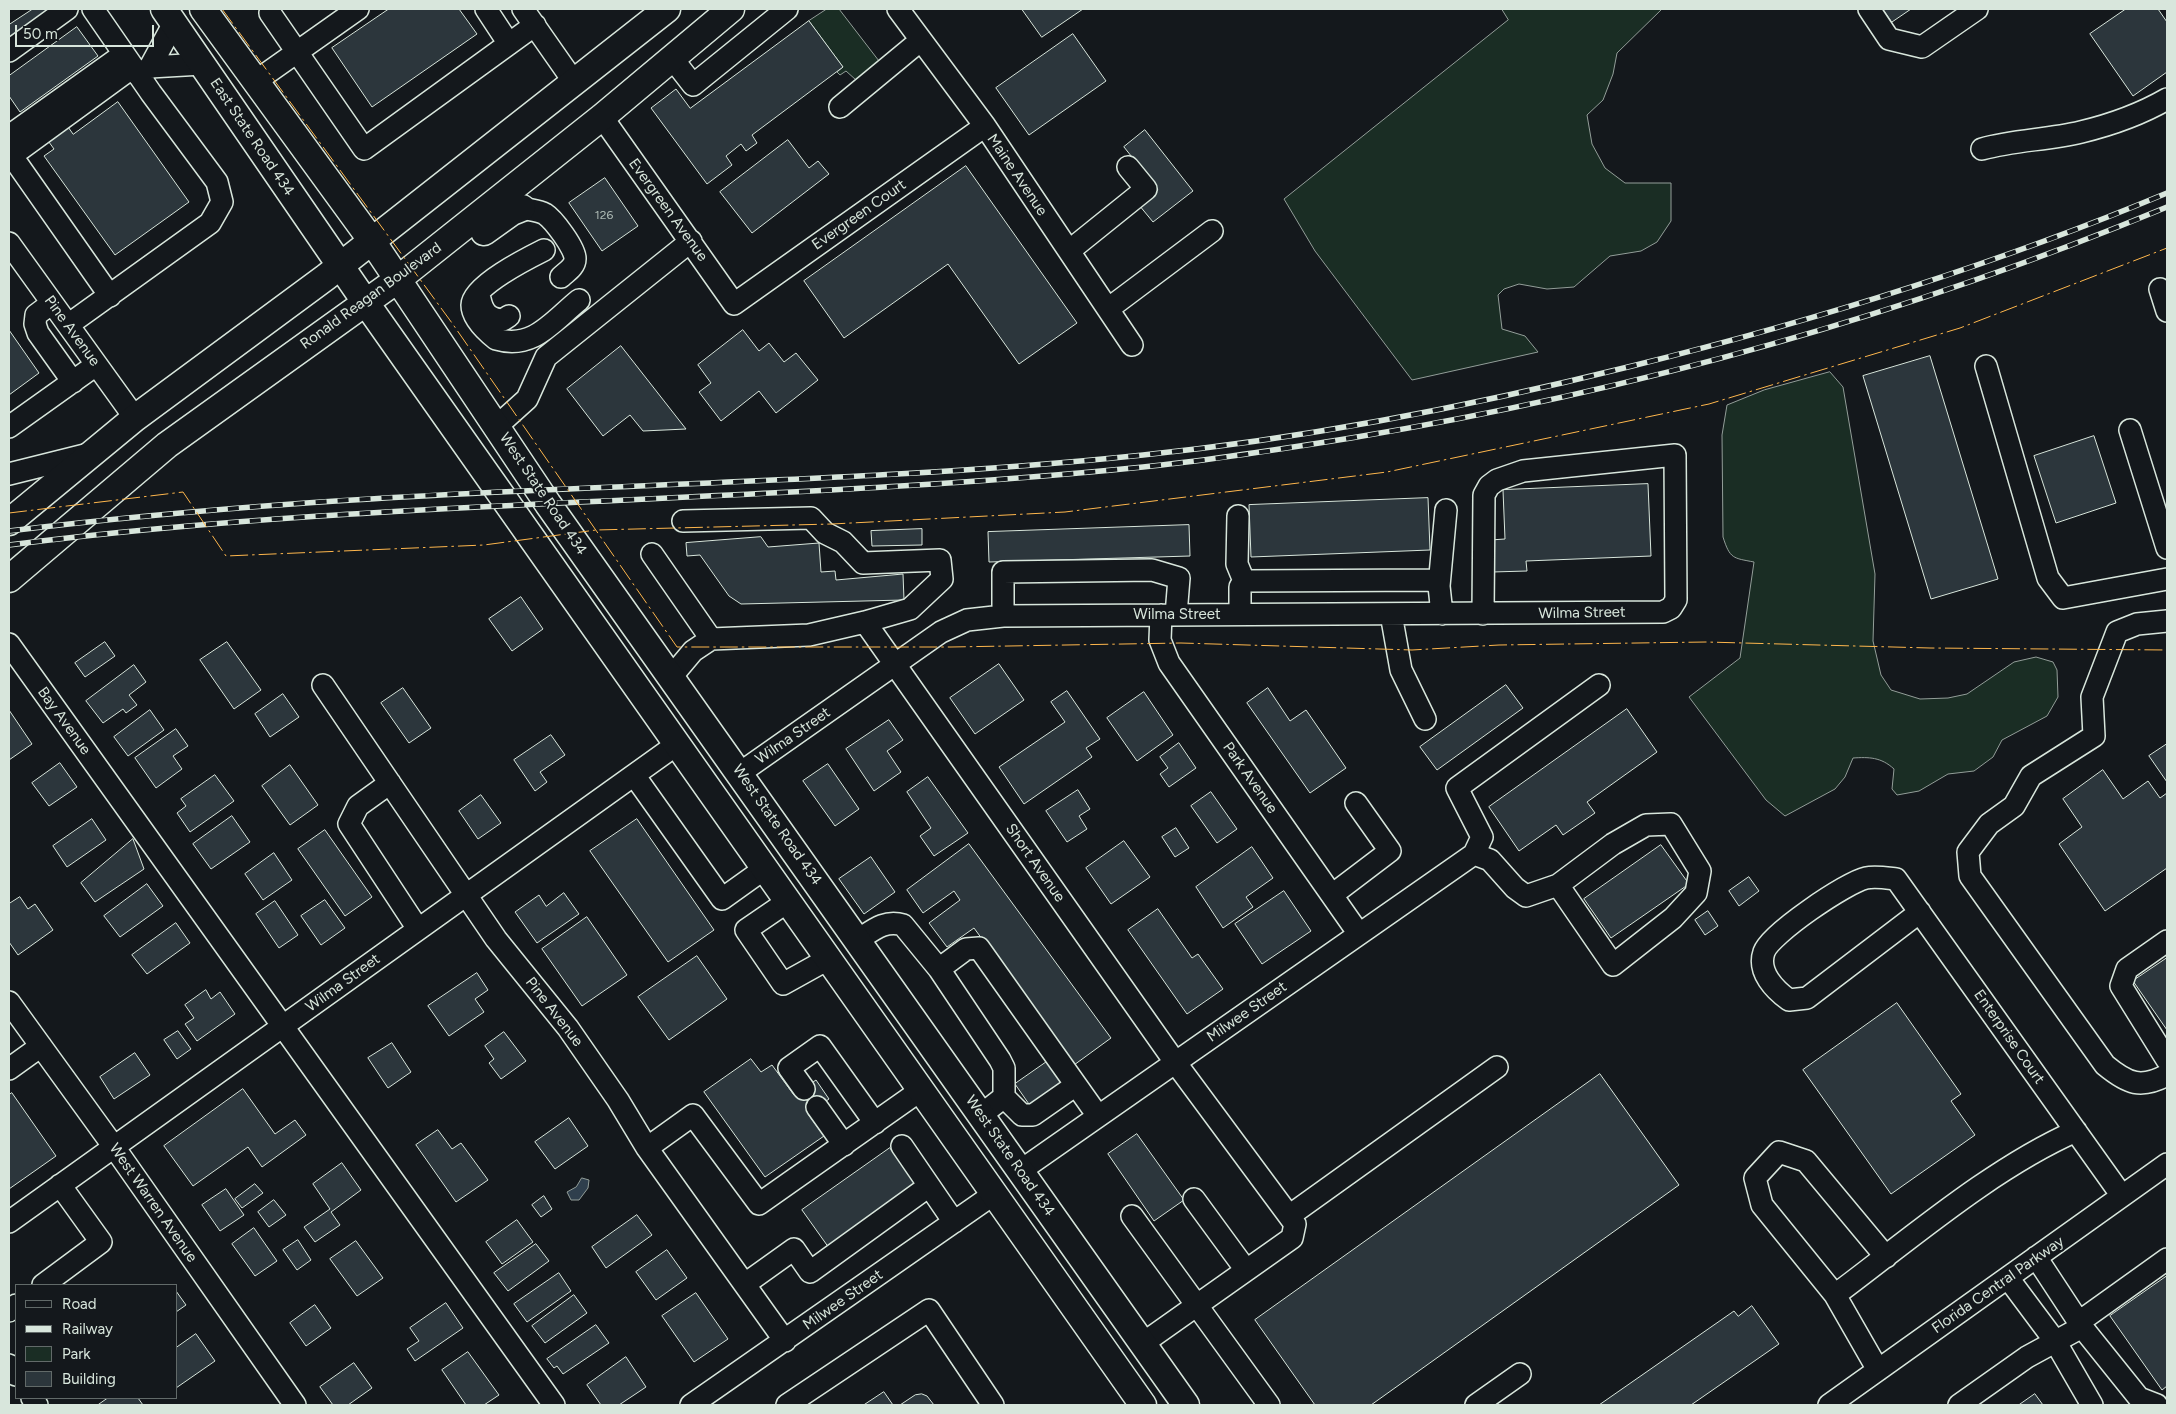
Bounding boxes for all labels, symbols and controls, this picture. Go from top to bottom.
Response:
scale bar [18,15,156,47]
text: 50 m [23,25,58,43]
street label: East State Road 434 [206,75,298,199]
street label: Maine Avenue [983,131,1051,219]
street label: Evergreen Avenue [625,155,711,265]
street label: Evergreen Court [808,176,910,254]
house number: 126 [595,208,613,222]
street label: Ronald Reagan Boulevard [297,239,445,353]
street label: Pine Avenue [40,292,104,370]
street label: West State Road 434 [495,430,591,558]
street label: Wilma Street [1538,603,1626,623]
street label: Wilma Street [1133,606,1221,624]
street label: Bay Avenue [33,684,95,758]
street label: Wilma Street [752,704,834,768]
street label: Park Avenue [1219,739,1281,817]
street label: West State Road 434 [729,761,825,889]
street label: Short Avenue [1001,820,1069,906]
street label: Wilma Street [302,950,384,1016]
street label: Pine Avenue [521,974,587,1050]
street label: Milwee Street [1204,978,1290,1046]
street label: Enterprise Court [1970,986,2048,1088]
street label: West State Road 434 [962,1092,1058,1220]
street label: West Warren Avenue [105,1140,201,1266]
street label: Florida Central Parkway [1928,1233,2068,1337]
street label: Milwee Street [800,1266,886,1334]
legend [15,1284,178,1399]
text: Road [62,1295,97,1313]
text: Railway [62,1320,113,1338]
text: Park [62,1345,91,1363]
text: Building [62,1370,116,1388]

